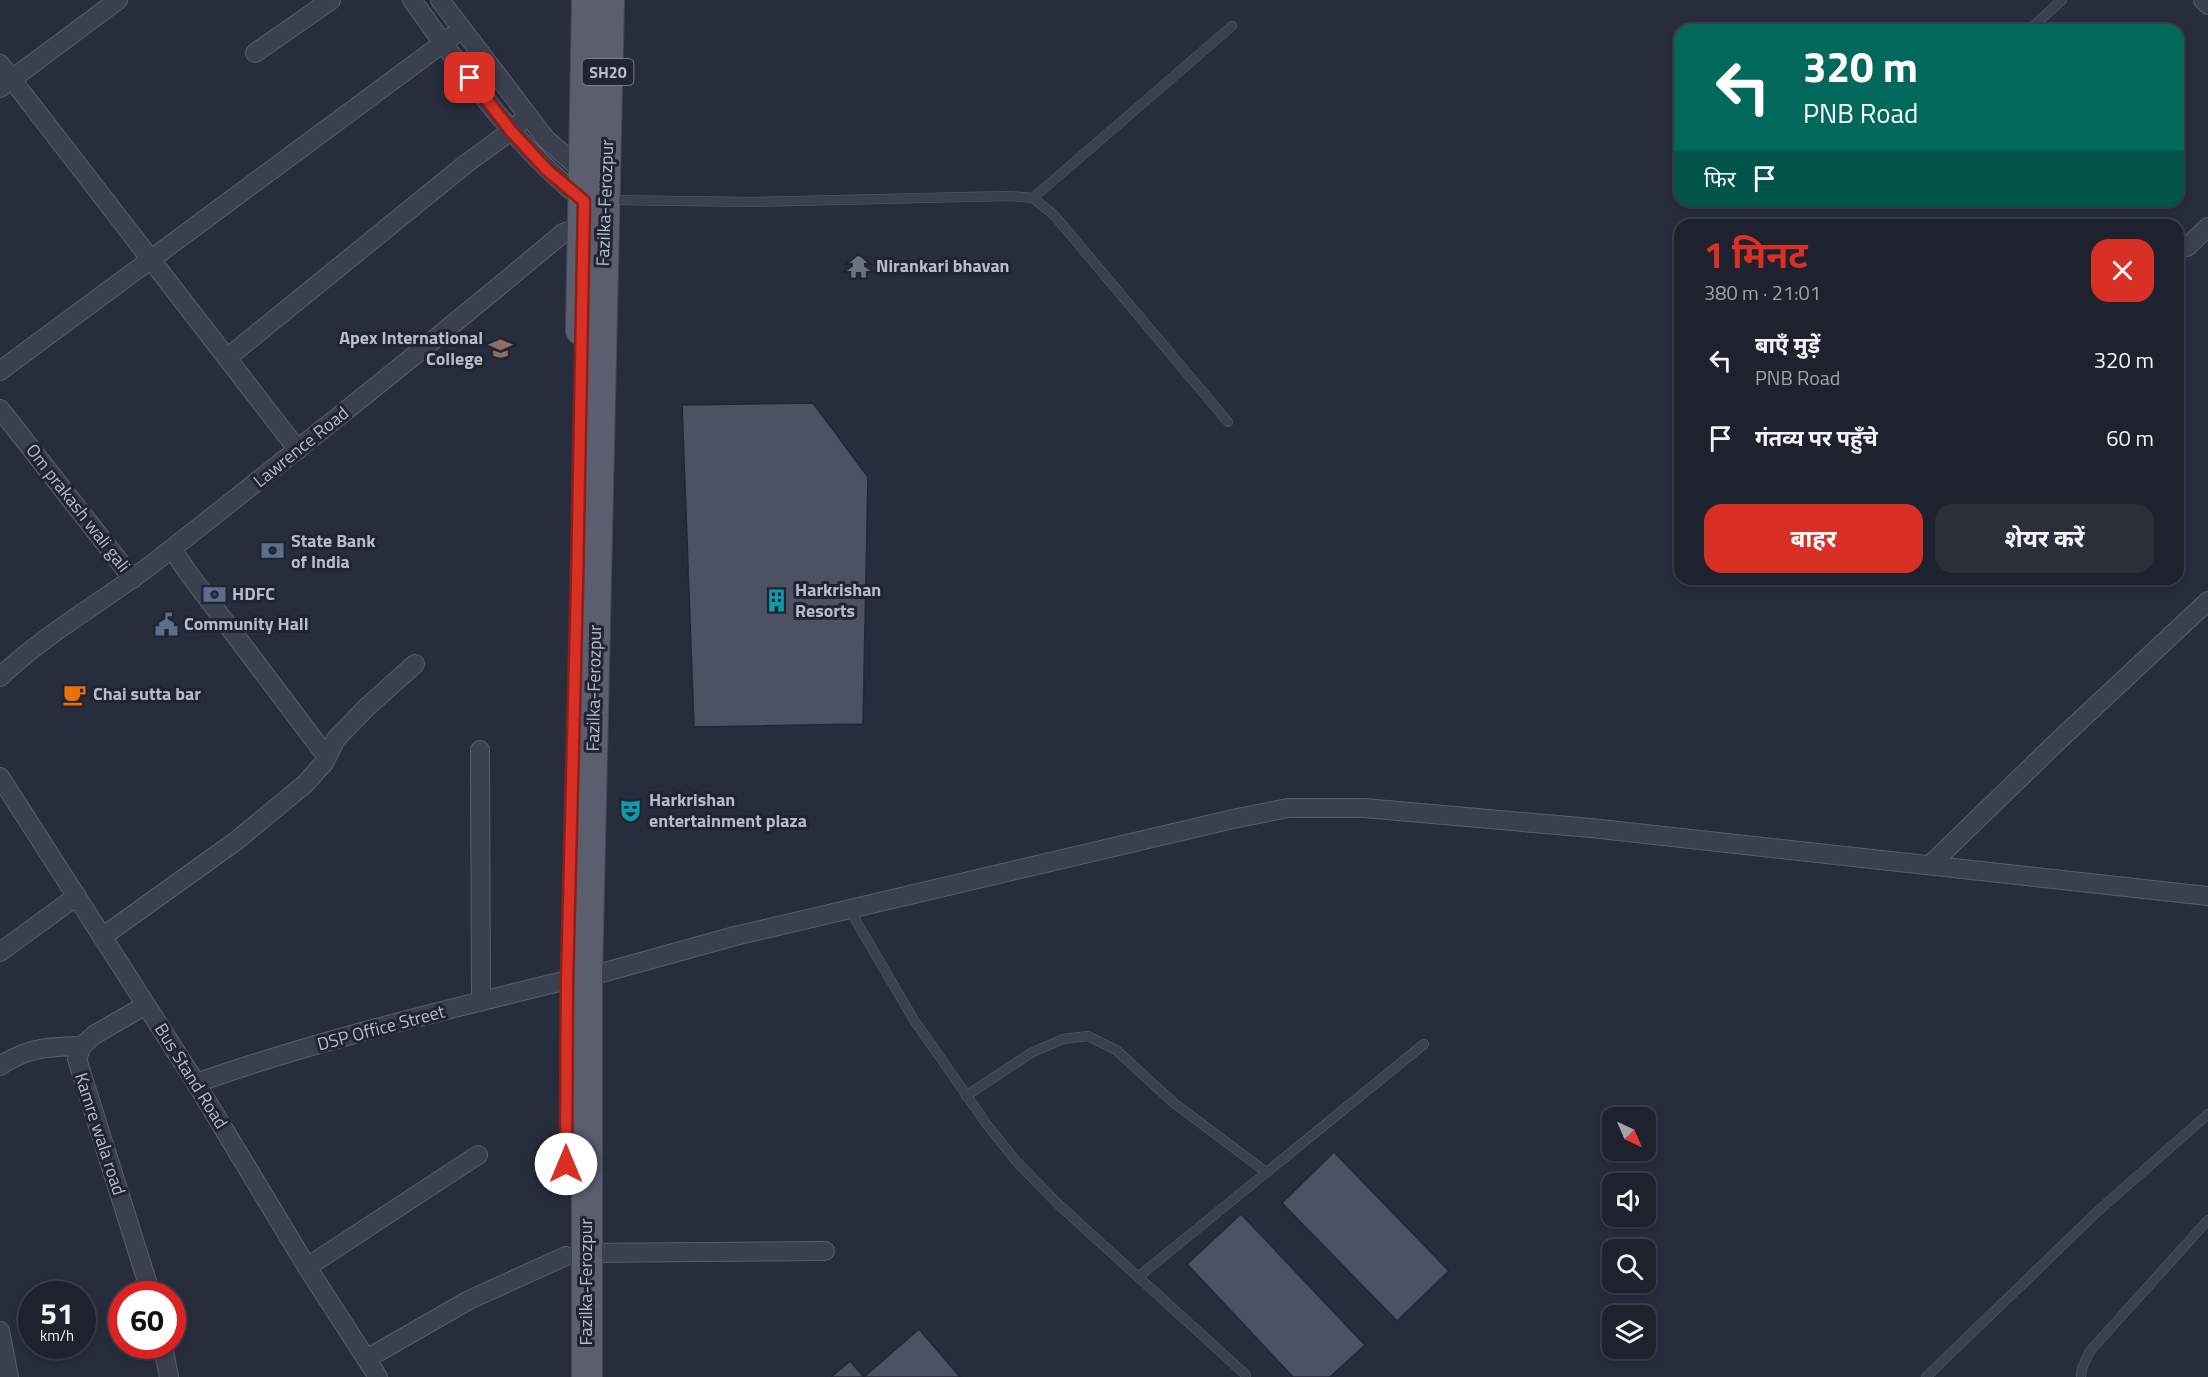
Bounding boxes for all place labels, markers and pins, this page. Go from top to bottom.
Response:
pin [444,52,495,103]
place label: Nirankari bhavan [876,252,1010,279]
temple icon: Nirankari bhavan [845,253,871,279]
place label: Apex International College [339,324,483,372]
school or university icon: Apex International College [488,335,514,361]
place label: State Bank of India [291,527,376,575]
bank icon: State Bank of India [260,538,286,564]
place label: Harkrishan Resorts [795,576,881,624]
place label: HDFC [232,580,275,607]
bank icon: HDFC [201,581,227,607]
building icon: Harkrishan Resorts [764,587,790,613]
place label: Community Hall [184,610,309,637]
public building icon: Community Hall [153,611,179,637]
place label: Chai sutta bar [93,680,201,707]
cafe icon: Chai sutta bar [62,681,88,707]
place label: Harkrishan entertainment plaza [649,786,807,834]
theatre icon: Harkrishan entertainment plaza [618,797,644,823]

